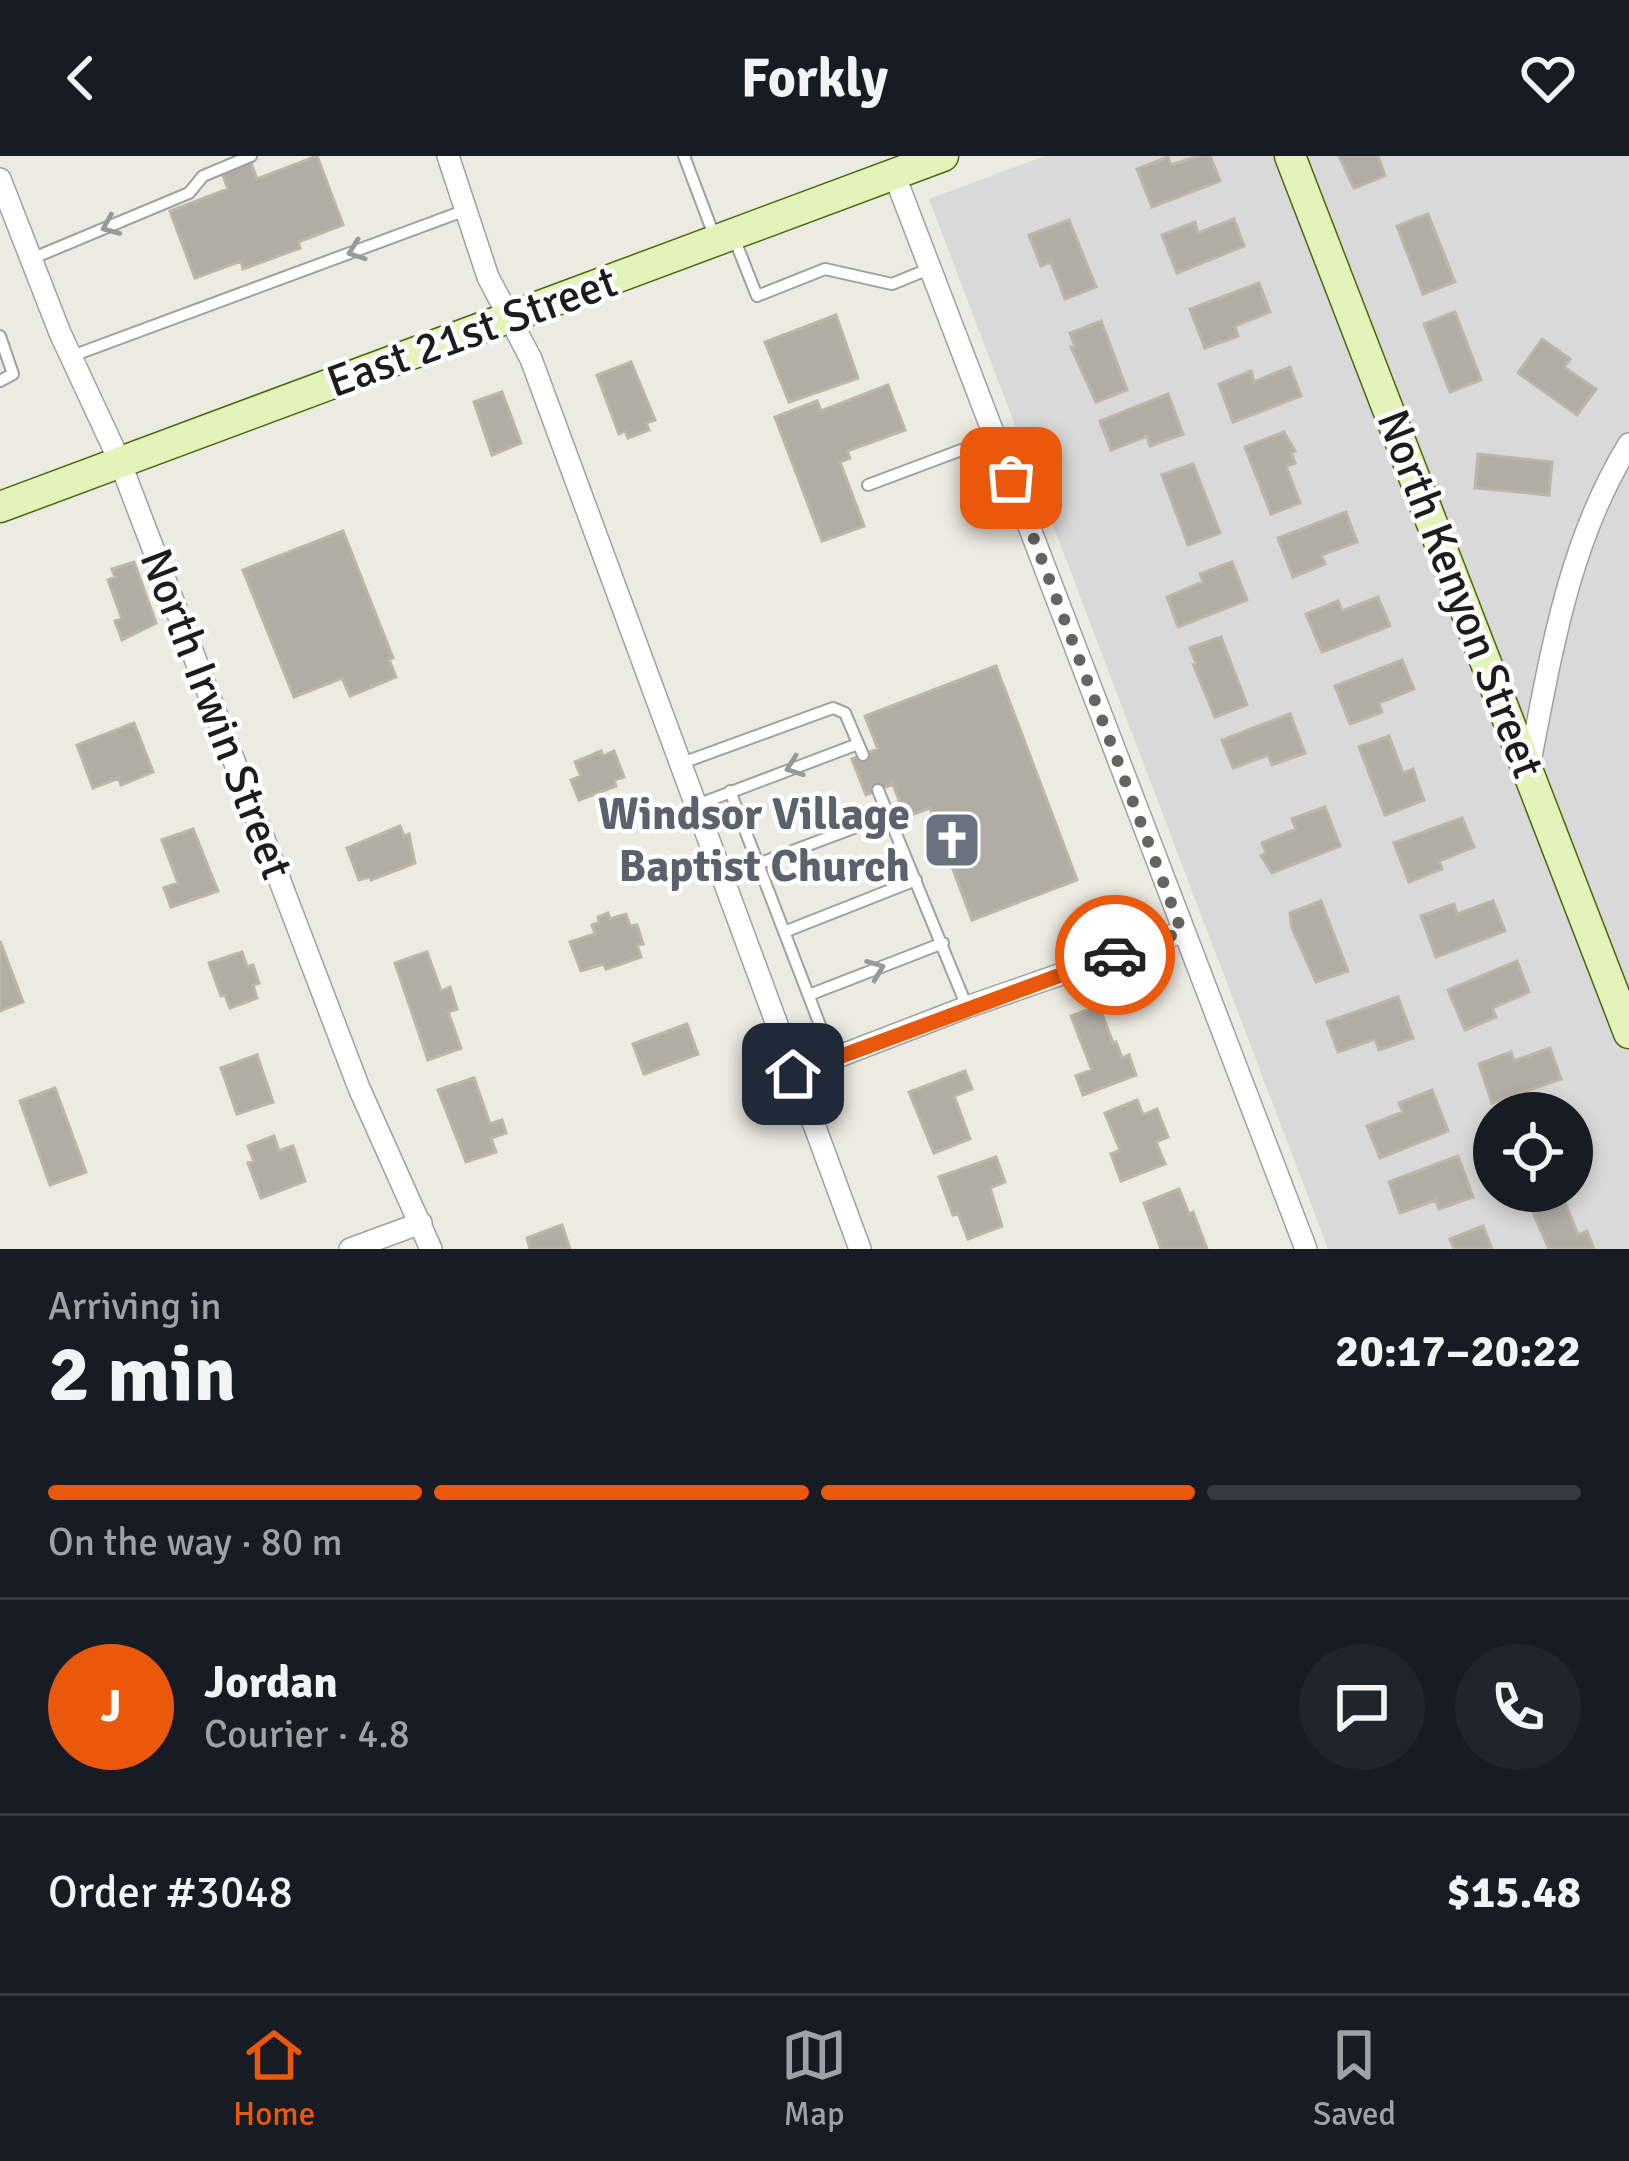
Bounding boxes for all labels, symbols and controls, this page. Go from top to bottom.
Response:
icon: back [48,45,114,111]
text: Forkly [741,45,888,112]
icon: heart [1515,45,1581,111]
one-way arrow [101,212,122,236]
one-way arrow [347,236,368,261]
street label: East 21st Street [320,254,624,410]
street label: North Kenyon Street [1365,402,1555,786]
pin [960,427,1062,529]
icon: bag [978,445,1044,511]
street label: North Irwin Street [128,541,304,887]
one-way arrow [785,753,806,778]
place label: Windsor Village Baptist Church [598,787,910,894]
church icon: Windsor Village Baptist Church [921,809,983,871]
courier [1055,895,1175,1015]
icon: car [1082,922,1148,988]
one-way arrow [864,959,885,984]
pin [742,1023,844,1125]
icon: home [760,1041,826,1107]
map controls [1473,1092,1593,1212]
button: locate [1473,1092,1593,1212]
text: Arriving in [48,1282,222,1330]
text: 20:17–20:22 [1335,1324,1581,1379]
text: 2 min [48,1327,236,1423]
text: On the way · 80 m [48,1518,343,1566]
button: chat [1299,1644,1425,1770]
button: phone [1455,1644,1581,1770]
text: Jordan [204,1655,338,1710]
text: J [100,1679,122,1734]
text: Courier · 4.8 [204,1710,410,1758]
text: Order #3048 [48,1865,293,1920]
text: $15.48 [1447,1865,1581,1920]
tab: Home [233,2022,315,2135]
tab: Map [781,2022,847,2135]
tab: Saved [1313,2022,1396,2135]

